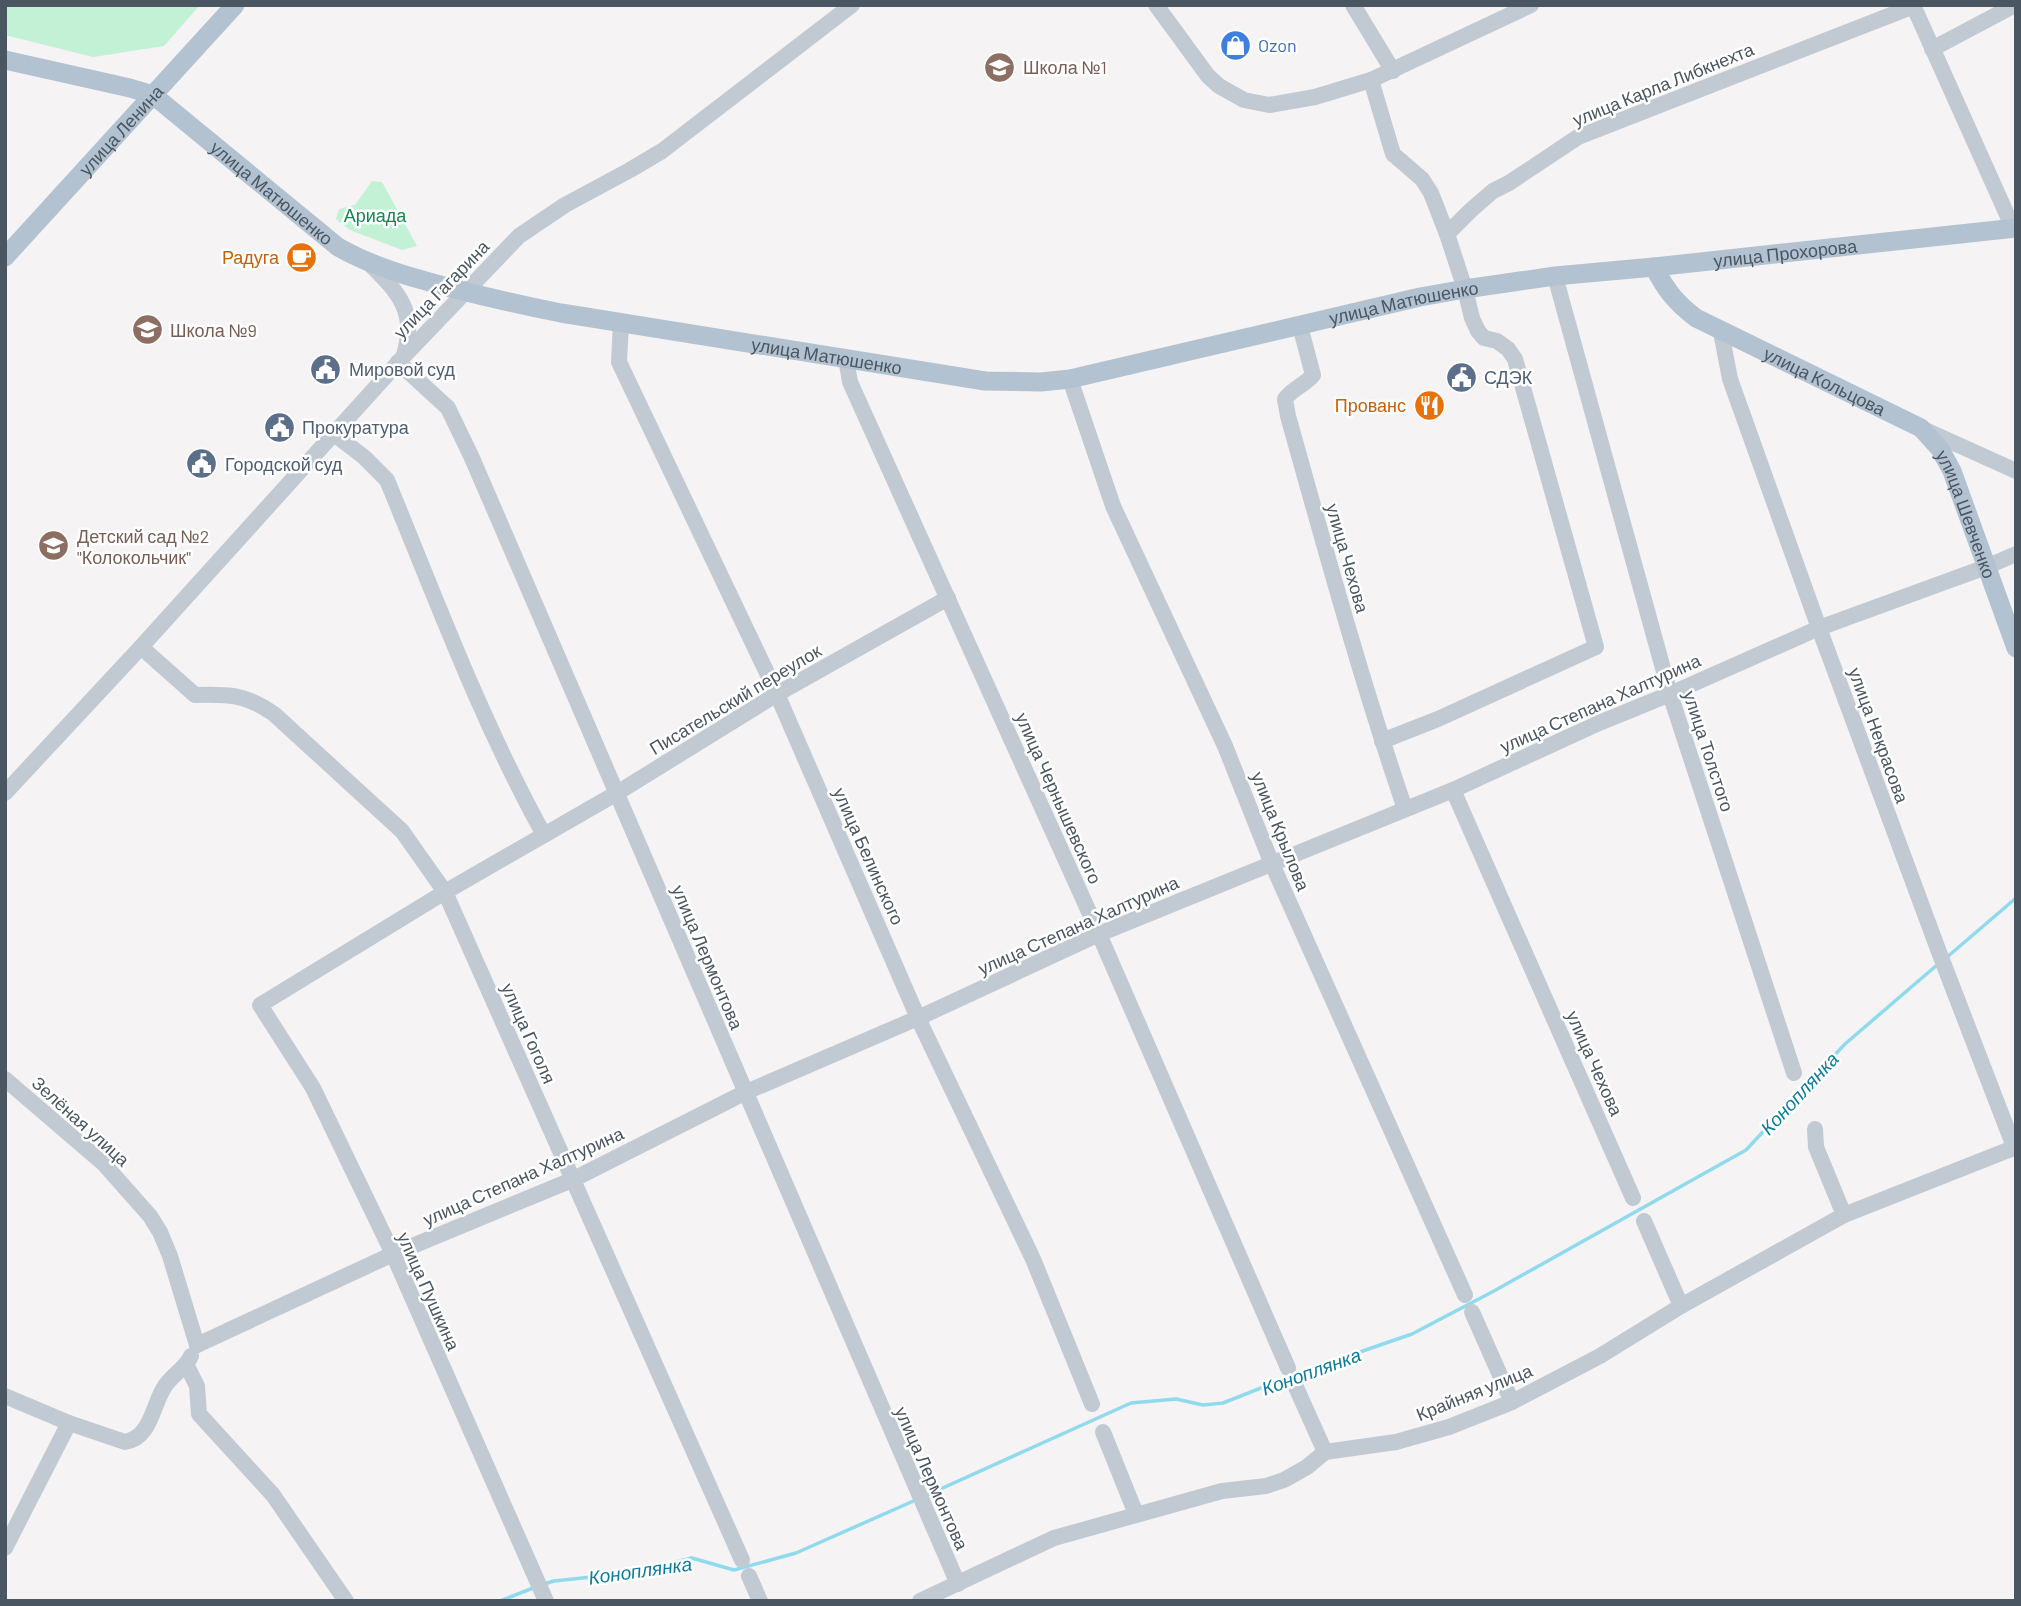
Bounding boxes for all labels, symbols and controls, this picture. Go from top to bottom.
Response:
shop icon: Ozon [1218,28,1252,62]
place label: Ozon [1258,34,1297,56]
street label: улица Карла Либкнехта [1569,37,1758,130]
school or university icon: Школа №1 [983,50,1017,84]
place label: Школа №1 [1023,56,1107,78]
street label: улица Ленина [74,79,168,180]
street label: улица Матюшенко [206,136,338,249]
park label: Ариада [344,204,407,226]
street label: улица Прохорова [1712,234,1859,272]
street label: улица Гагарина [389,235,494,343]
cafe icon: Радуга [285,240,319,274]
place label: Радуга [222,246,280,268]
street label: улица Матюшенко [1327,276,1480,329]
school or university icon: Школа №9 [130,313,164,347]
place label: Школа №9 [170,319,257,341]
street label: улица Матюшенко [750,333,904,379]
street label: улица Кольцова [1760,342,1890,420]
public building icon: Мировой суд [309,352,343,386]
place label: Мировой суд [349,358,455,380]
public building icon: СДЭК [1444,360,1478,394]
place label: СДЭК [1484,366,1533,388]
restaurant icon: Прованс [1412,388,1446,422]
place label: Прованс [1335,394,1406,416]
public building icon: Прокуратура [262,410,296,444]
place label: Прокуратура [302,416,410,438]
street label: улица Шевченко [1932,446,2001,581]
public building icon: Городской суд [185,447,219,481]
place label: Городской суд [225,453,343,475]
street label: улица Чехова [1322,501,1374,616]
place label: Детский сад №2 "Колокольчик" [77,525,209,568]
school or university icon: Детский сад №2 "Колокольчик" [37,529,71,563]
street label: Писательский переулок [645,639,825,759]
street label: улица Степана Халтурина [1496,648,1705,757]
street label: улица Некрасова [1844,664,1914,807]
street label: улица Толстого [1679,688,1739,814]
street label: улица Чернышевского [1011,709,1107,887]
street label: улица Крылова [1247,768,1315,895]
street label: улица Белинского [829,784,909,928]
street label: улица Степана Халтурина [974,870,1183,979]
street label: улица Лермонтова [668,882,749,1033]
street label: улица Гоголя [497,979,561,1087]
street label: улица Чехова [1562,1007,1628,1120]
water label: Коноплянка [1755,1047,1843,1139]
street label: Зелёная улица [28,1071,135,1171]
street label: улица Степана Халтурина [419,1121,628,1230]
street label: улица Пушкина [393,1228,465,1355]
water label: Коноплянка [1258,1342,1364,1400]
street label: Крайняя улица [1413,1358,1536,1425]
street label: улица Лермонтова [890,1403,974,1554]
water label: Коноплянка [587,1551,693,1589]

